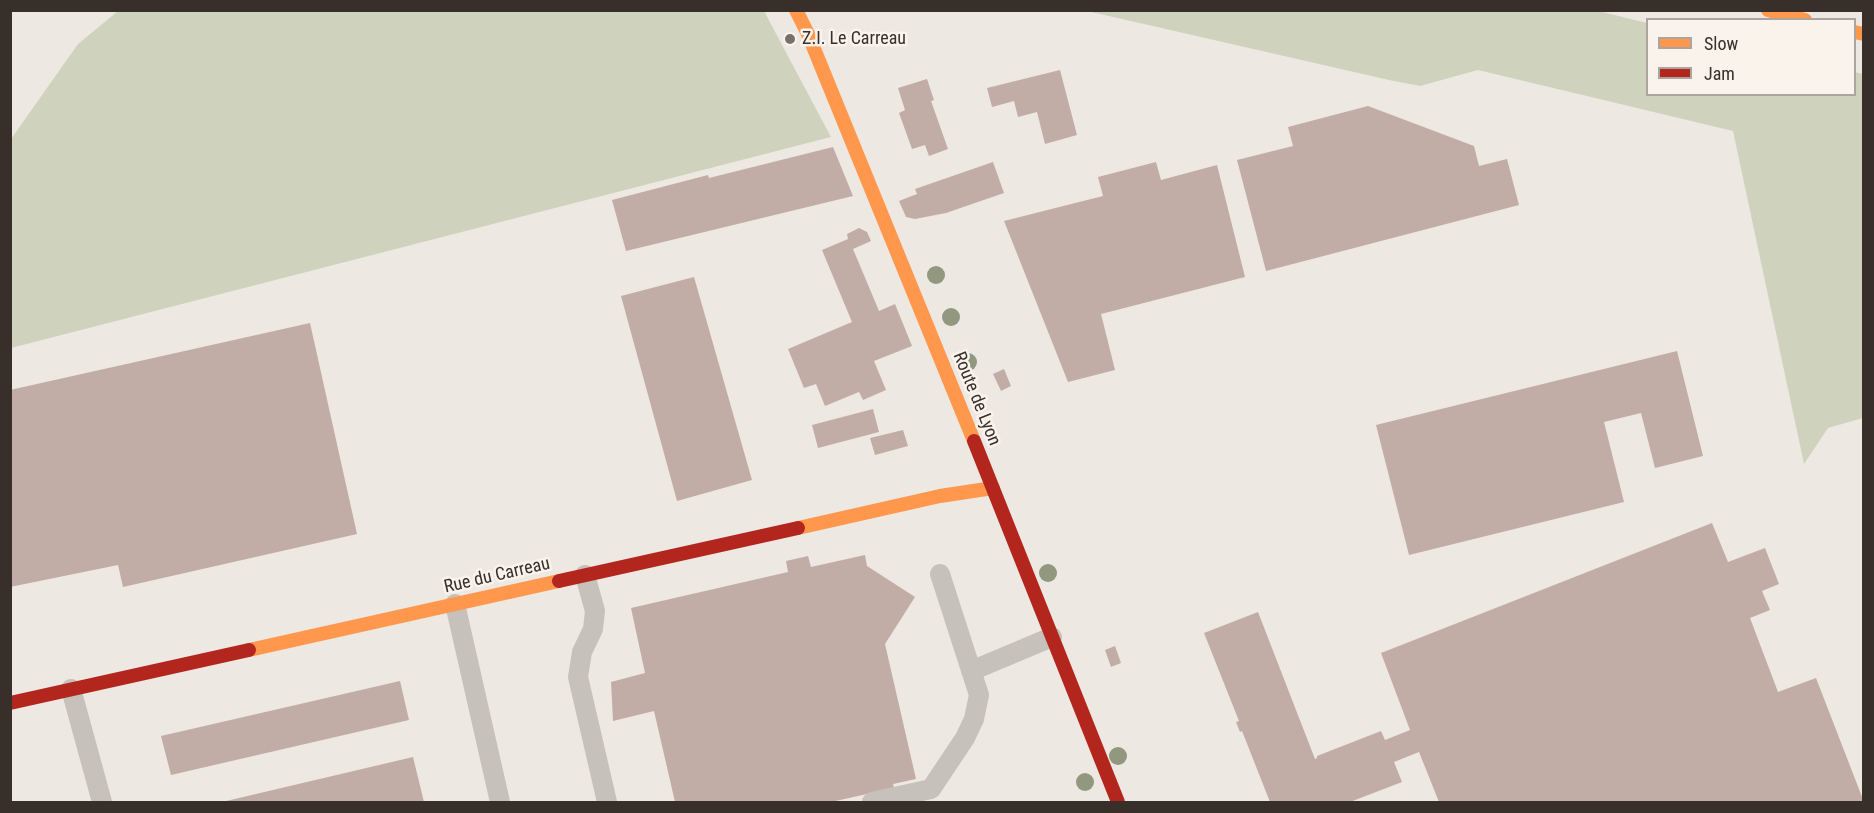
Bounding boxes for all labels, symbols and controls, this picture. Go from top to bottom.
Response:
legend [1646,18,1856,96]
place label: Z.I. Le Carreau [802,28,906,50]
marker: Z.I. Le Carreau [783,32,797,46]
text: Slow [1704,33,1738,54]
text: Jam [1704,63,1735,84]
street label: Route de Lyon [947,349,1005,449]
street label: Rue du Carreau [442,553,552,599]

